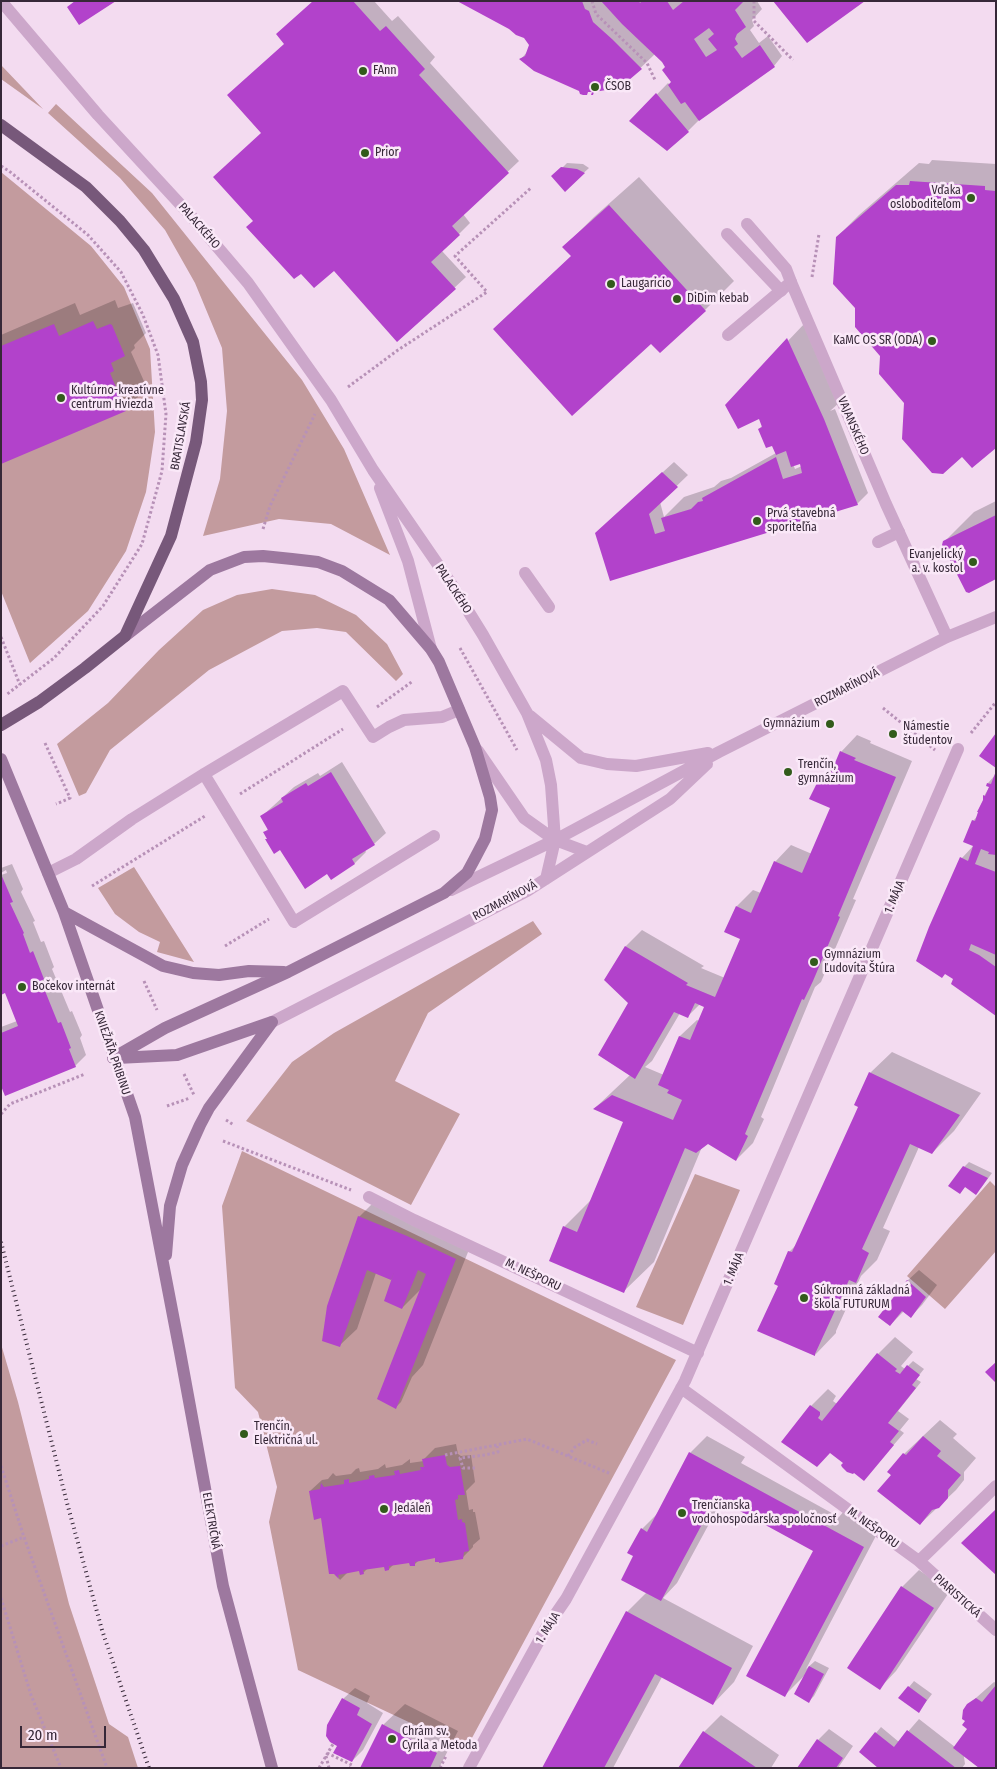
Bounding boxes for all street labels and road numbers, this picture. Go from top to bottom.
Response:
street label: PALACKÉHO [175,200,223,252]
street label: VAJANSKÉHO [834,395,872,457]
street label: BRATISLAVSKÁ [168,401,194,471]
street label: PALACKÉHO [432,561,474,617]
street label: ROZMARÍNOVÁ [812,666,882,710]
street label: ROZMARÍNOVÁ [470,878,540,924]
street label: 1. MÁJA [882,878,908,916]
street label: KNIEŽAŤA PRIBINU [91,1009,133,1097]
street label: 1. MÁJA [721,1250,747,1288]
street label: M. NEŠPORU [503,1256,563,1294]
street label: ELEKTRIČNÁ [199,1491,223,1551]
street label: M. NEŠPORU [845,1505,901,1551]
street label: PIARISTICKÁ [930,1571,984,1621]
street label: 1. MÁJA [533,1610,563,1646]

